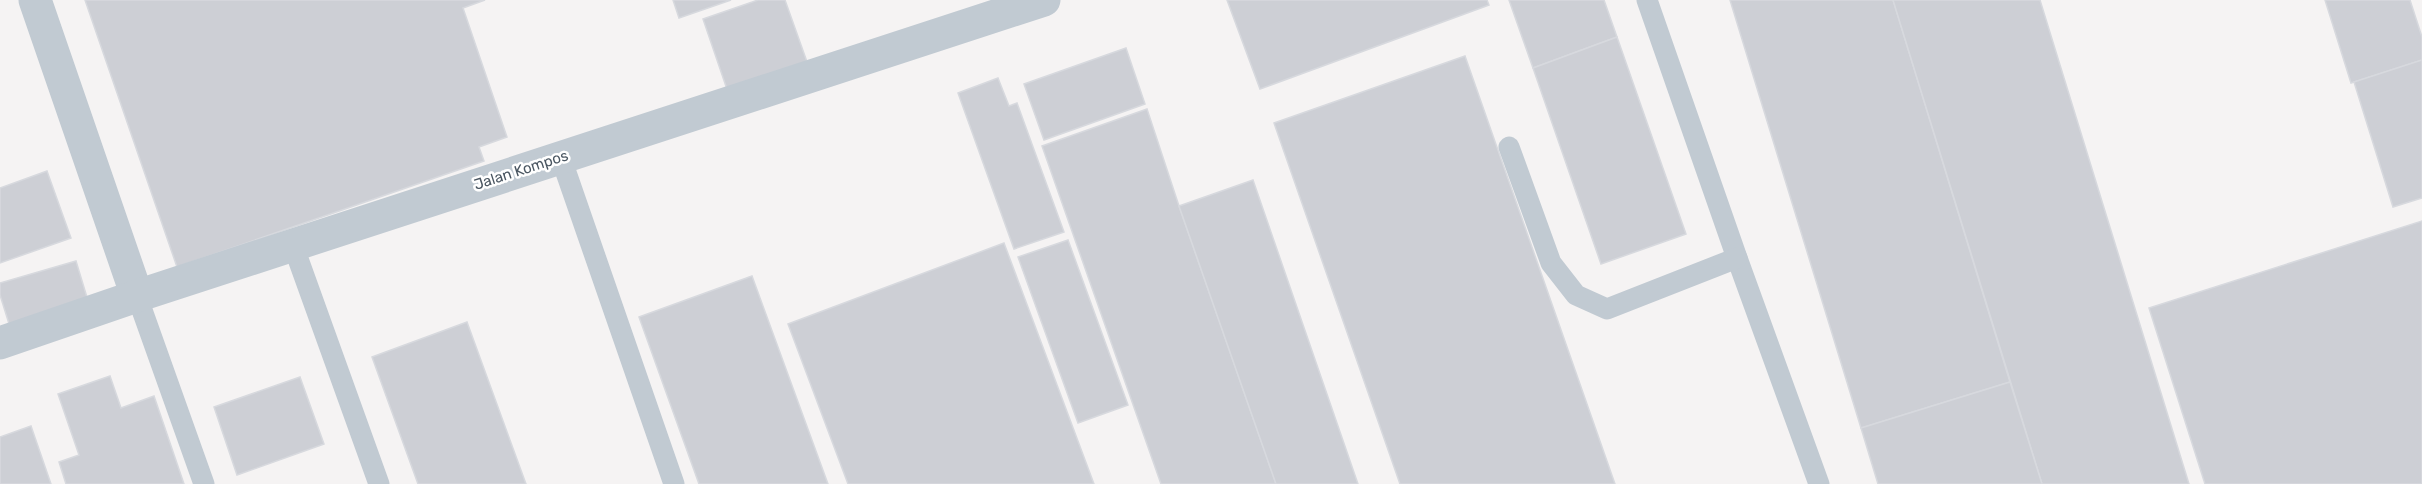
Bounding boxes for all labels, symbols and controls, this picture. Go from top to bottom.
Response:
street label: Jalan Kompos [472,146,571,194]

